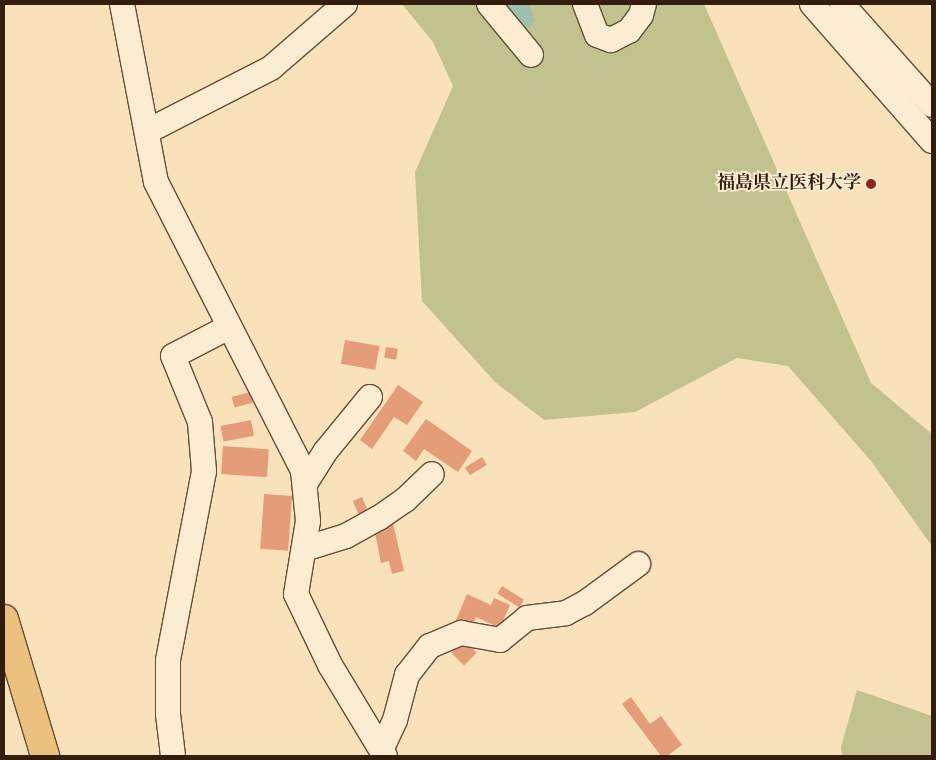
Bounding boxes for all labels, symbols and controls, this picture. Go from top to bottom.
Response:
place label: 福島県立医科大学 [717,173,861,195]
marker: 福島県立医科大学 [865,178,877,190]

